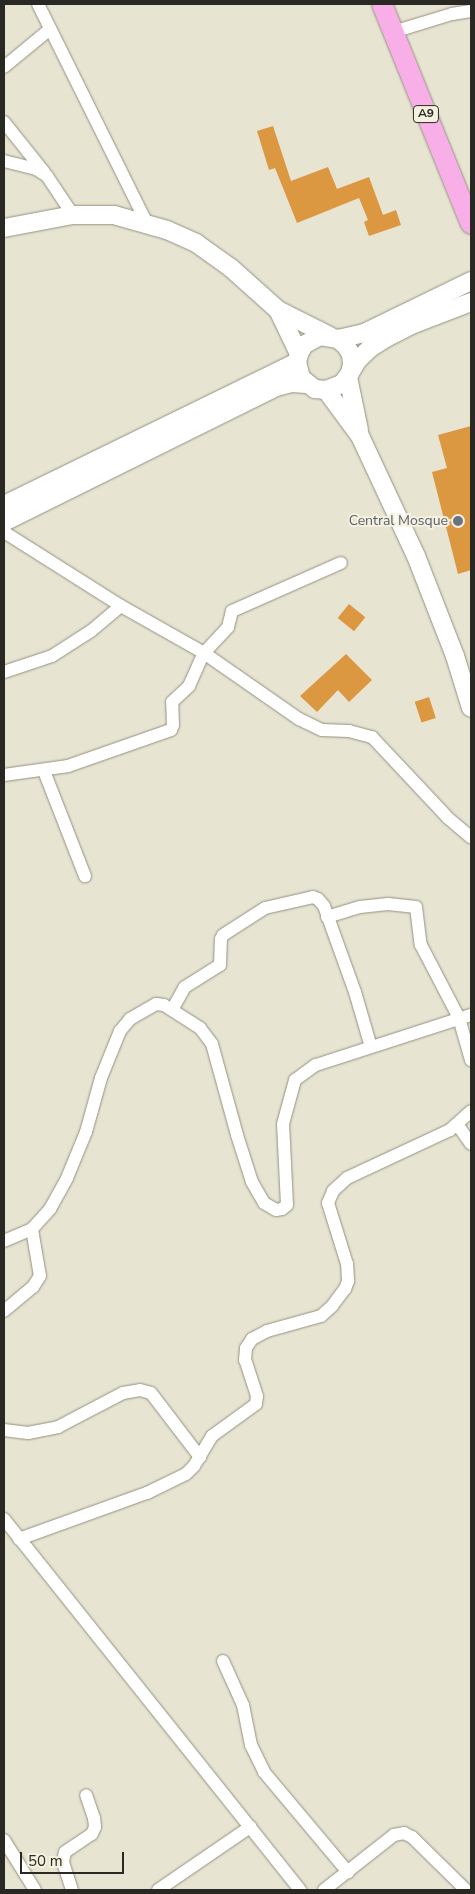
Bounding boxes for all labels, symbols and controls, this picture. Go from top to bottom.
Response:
road number: A9 [412,105,440,124]
place label: Central Mosque [349,513,448,529]
marker: Central Mosque [452,515,464,527]
scale bar [22,1842,126,1874]
text: 50 m [28,1851,63,1871]

